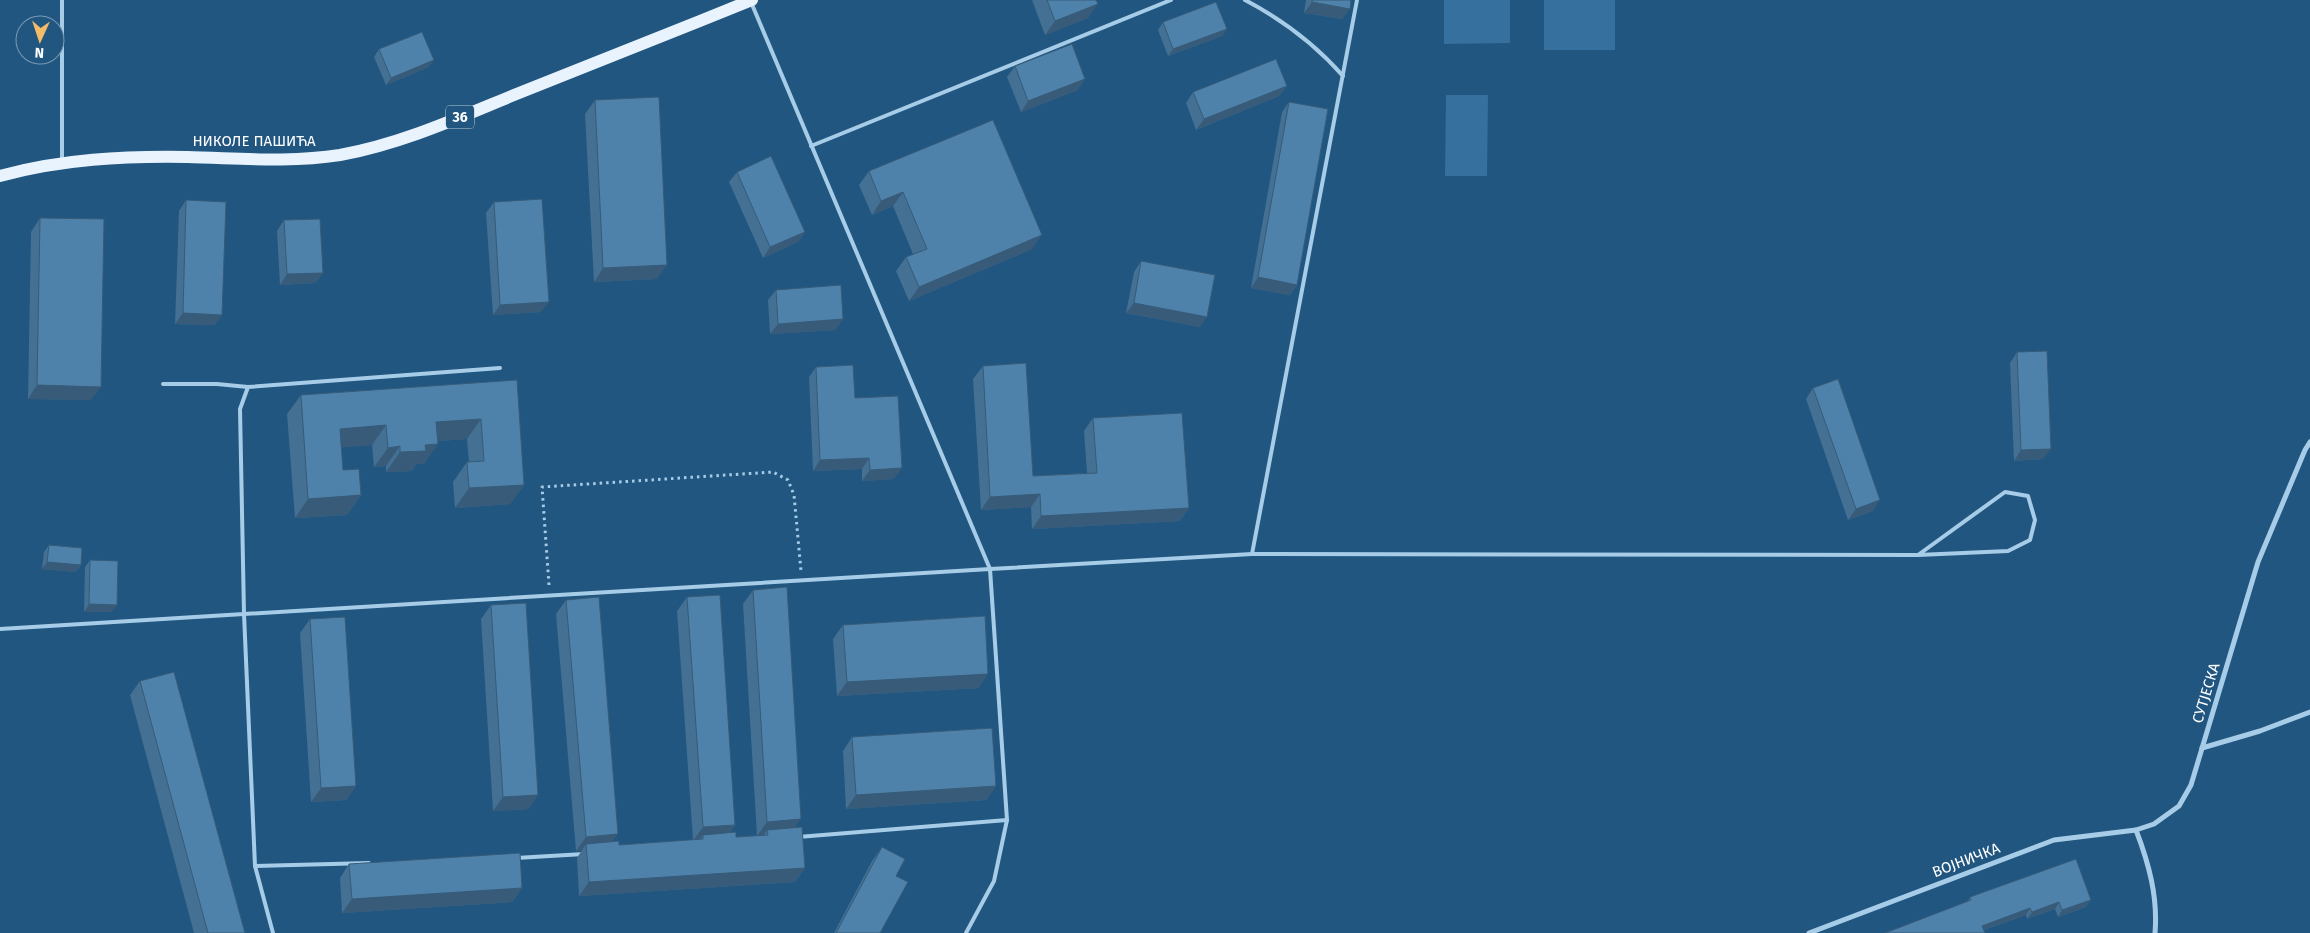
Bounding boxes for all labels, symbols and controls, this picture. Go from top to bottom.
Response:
north arrow [15,15,65,65]
text: N [34,44,44,61]
road number: 36 [446,105,474,128]
street label: НИКОЛЕ ПАШИЋА [192,132,316,150]
street label: СУТЈЕСКА [2188,660,2224,725]
street label: ВОЈНИЧКА [1930,839,2003,881]

